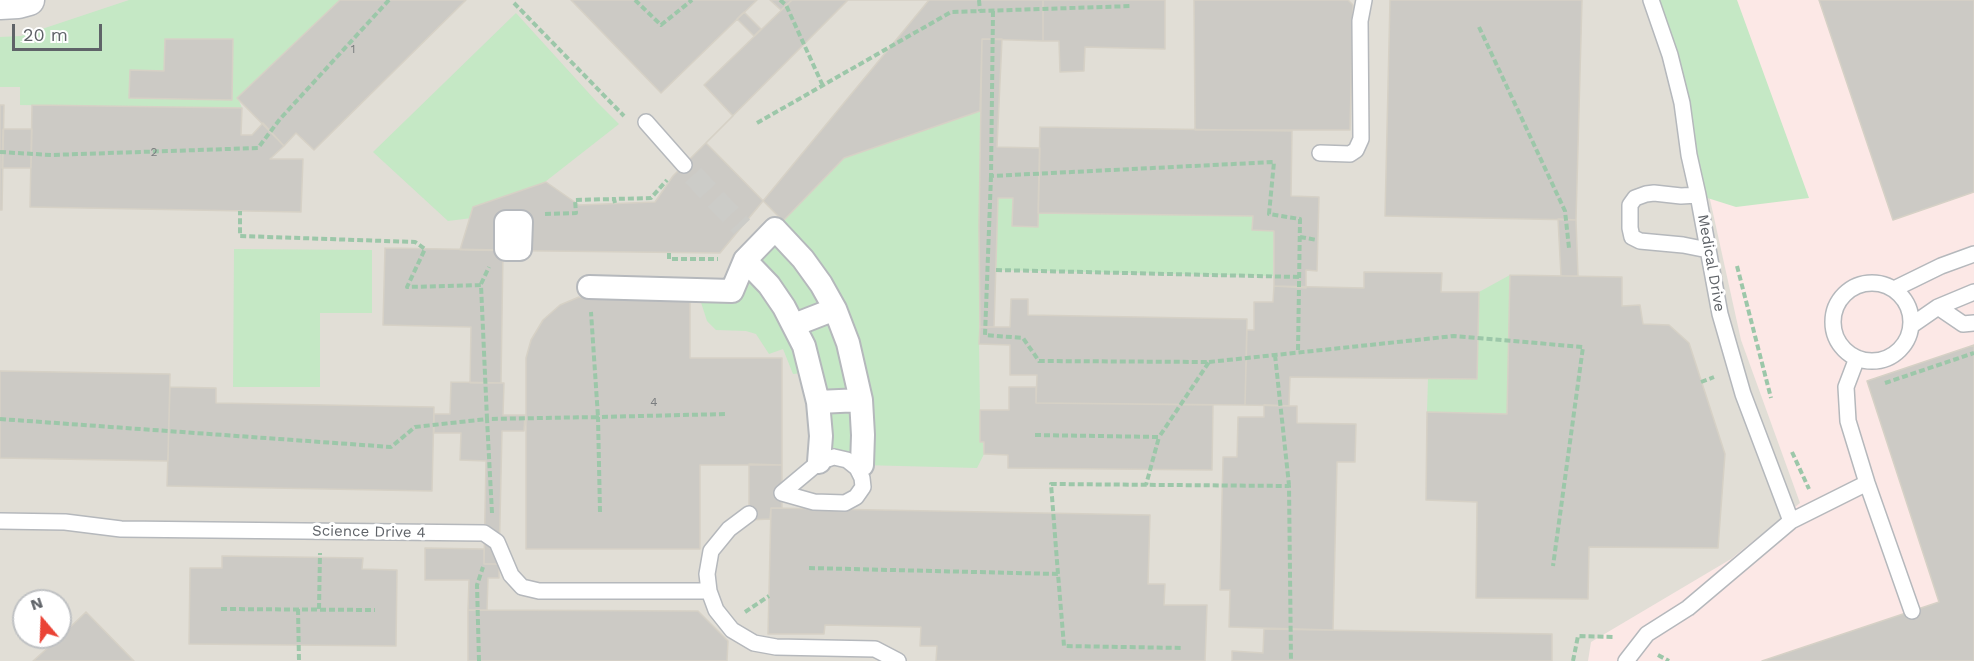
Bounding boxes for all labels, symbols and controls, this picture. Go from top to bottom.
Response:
scale bar [15,12,105,50]
text: 20 m [23,24,68,45]
house number: 1 [351,42,355,56]
house number: 2 [151,145,157,159]
street label: Medical Drive [1694,213,1728,313]
house number: 4 [650,395,658,409]
street label: Science Drive 4 [312,522,426,542]
north arrow [12,589,72,649]
text: N [28,592,45,614]

